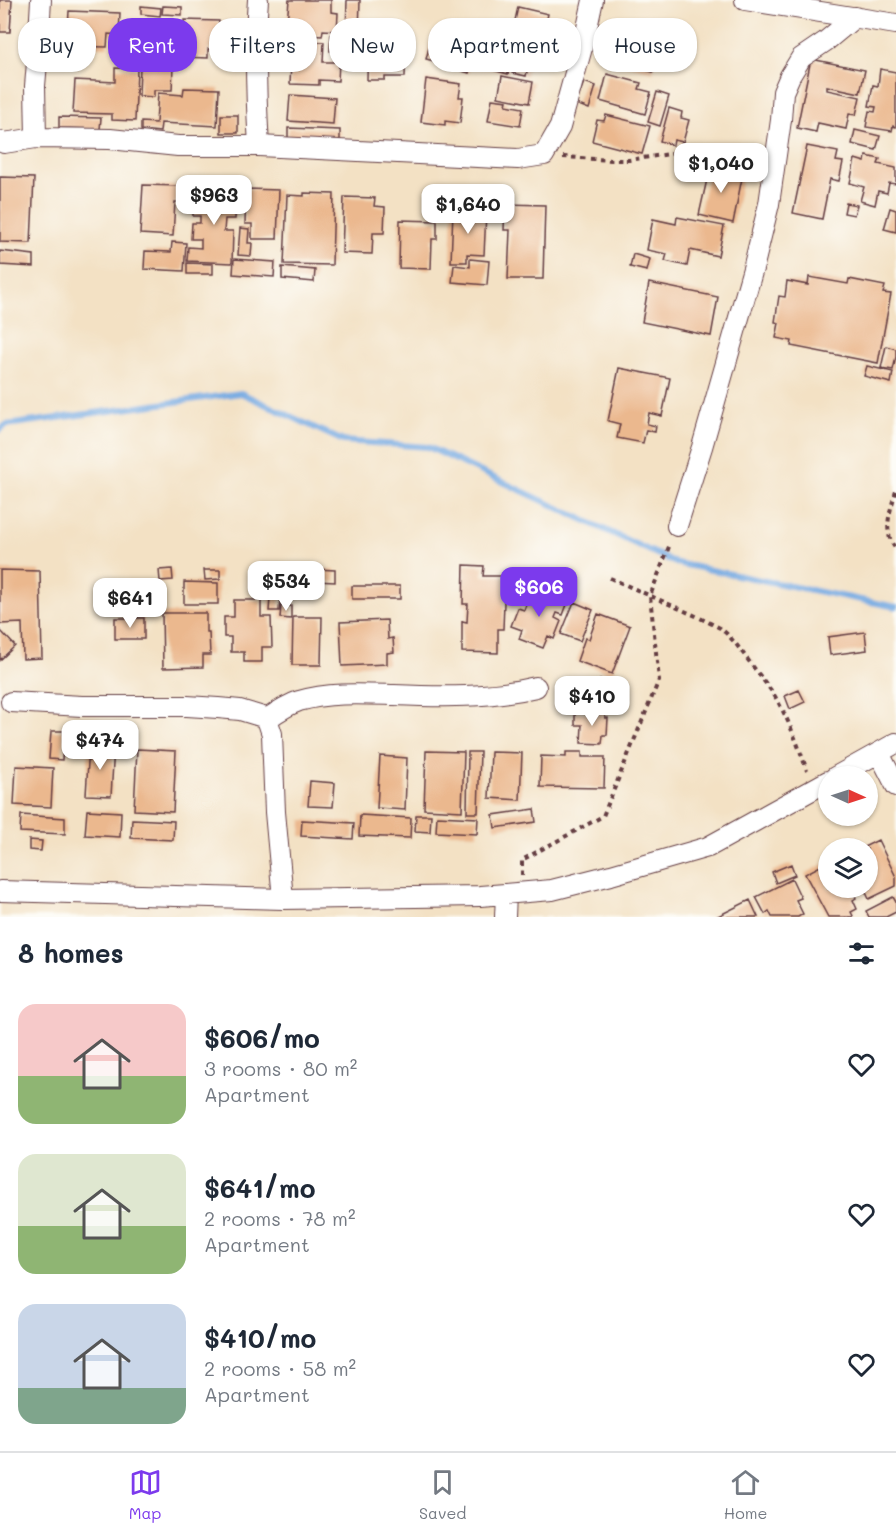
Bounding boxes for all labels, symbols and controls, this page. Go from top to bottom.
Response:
chip: Buy [18,18,96,72]
chip: Rent [108,18,197,72]
chip: Filters [209,18,317,72]
chip: New [329,18,416,72]
chip: Apartment [428,18,581,72]
chip: House [593,18,697,72]
pin: $1,040 [672,143,770,194]
text: $1,040 [688,149,754,175]
pin: $963 [178,175,250,226]
text: $963 [190,181,238,207]
pin: $1,640 [419,184,517,235]
text: $1,640 [436,190,501,216]
pin: $534 [250,561,322,612]
text: $534 [262,567,310,593]
pin: $606 [503,567,575,618]
text: $606 [514,573,564,599]
pin: $641 [94,578,166,629]
text: $641 [107,584,153,610]
pin: $410 [556,676,628,727]
text: $410 [569,682,615,708]
pin: $474 [64,720,136,771]
text: $474 [76,726,124,752]
north arrow [818,766,878,826]
map controls [818,766,878,898]
button: layers [818,838,878,898]
text: 8 homes [18,936,124,970]
icon: filters [845,937,878,970]
text: $606/mo [204,1021,320,1055]
icon: home [66,1028,138,1100]
icon: heart [845,1048,878,1081]
text: 3 rooms · 80 m² [204,1055,357,1081]
text: Apartment [204,1081,310,1107]
text: $641/mo [204,1171,315,1205]
icon: home [66,1178,138,1250]
icon: heart [845,1198,878,1231]
text: 2 rooms · 78 m² [204,1205,356,1231]
text: Apartment [204,1231,310,1257]
text: $410/mo [204,1321,316,1355]
icon: home [66,1328,138,1400]
icon: heart [845,1348,878,1381]
text: 2 rooms · 58 m² [204,1355,356,1381]
text: Apartment [204,1381,310,1407]
tab: Map [129,1466,162,1523]
tab: Saved [419,1466,466,1523]
tab: Home [724,1466,767,1523]

